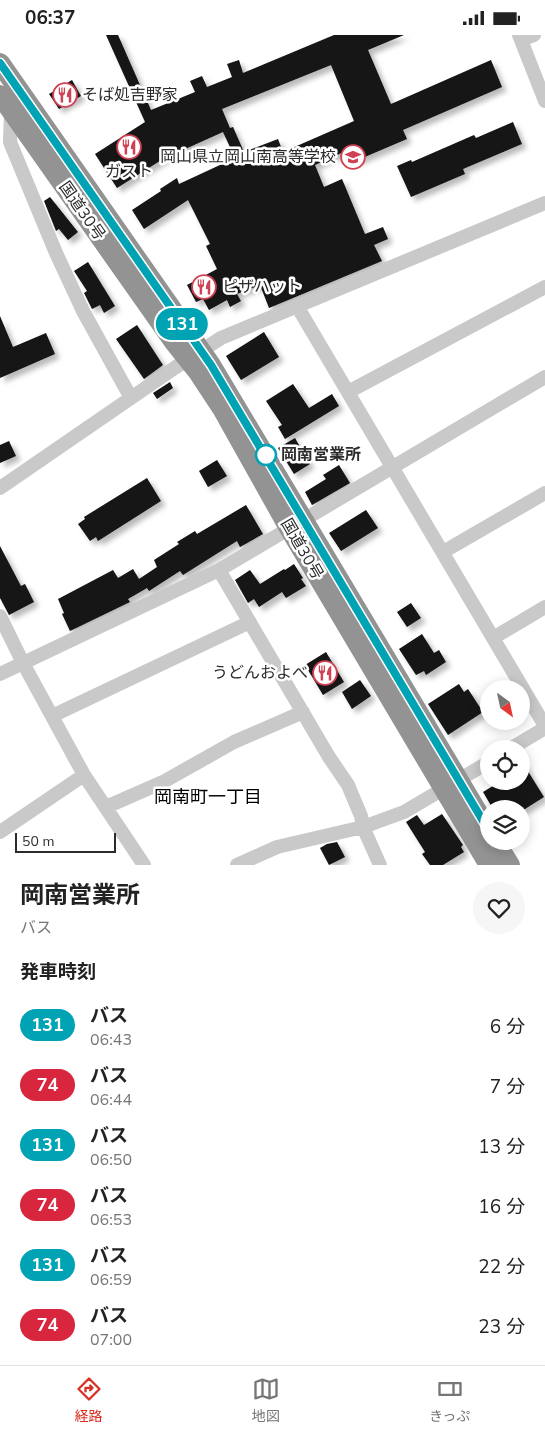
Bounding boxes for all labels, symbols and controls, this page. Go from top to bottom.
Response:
text: 06:37 [25,5,75,31]
restaurant icon: そば処吉野家 [52,82,78,108]
place label: そば処吉野家 [82,84,178,106]
restaurant icon: ガスト [116,134,142,160]
school or university icon: 岡山県立岡山南高等学校 [340,144,366,170]
place label: 岡山県立岡山南高等学校 [160,146,336,168]
place label: ガスト [105,161,153,183]
street label: 国道30号 [54,177,110,245]
restaurant icon: ピザハット [191,274,217,300]
place label: ピザハット [222,276,302,298]
line badge: 131 [153,308,211,340]
text: 131 [166,312,198,336]
marker: 岡南営業所 [255,444,277,466]
place label: 岡南営業所 [281,444,361,466]
street label: 国道30号 [276,514,328,584]
restaurant icon: うどんおよべ [312,660,338,686]
place label: うどんおよべ [212,662,308,684]
north arrow [480,680,530,730]
map controls [480,680,530,850]
button: locate [480,740,530,790]
district label: 岡南町一丁目 [154,785,262,809]
button: layers [480,800,530,850]
scale bar [15,830,116,853]
text: 50 m [22,832,54,851]
text: 岡南営業所 [20,879,140,911]
button: heart [473,882,525,934]
text: バス [20,917,52,939]
text: 発車時刻 [20,959,96,985]
text: バス [90,1003,128,1029]
text: 131 [31,1013,64,1037]
text: 6 分 [490,1014,525,1040]
text: 06:43 [90,1029,132,1051]
text: バス [90,1063,128,1089]
text: 74 [37,1073,58,1097]
text: 7 分 [490,1074,525,1100]
text: 06:44 [90,1089,132,1111]
text: バス [90,1123,128,1149]
text: 131 [31,1133,64,1157]
text: 13 分 [478,1134,525,1160]
text: 06:50 [90,1149,132,1171]
text: バス [90,1183,128,1209]
text: 74 [37,1193,58,1217]
text: 16 分 [478,1194,525,1220]
text: 06:53 [90,1209,132,1231]
text: バス [90,1243,128,1269]
text: 131 [31,1253,64,1277]
text: 22 分 [478,1254,525,1280]
text: 06:59 [90,1269,132,1291]
text: バス [90,1303,128,1329]
text: 74 [37,1313,58,1337]
text: 23 分 [478,1314,525,1340]
text: 07:00 [90,1329,132,1351]
tab: 経路 [75,1375,103,1426]
tab: 地図 [252,1375,280,1426]
tab: きっぷ [429,1375,470,1426]

